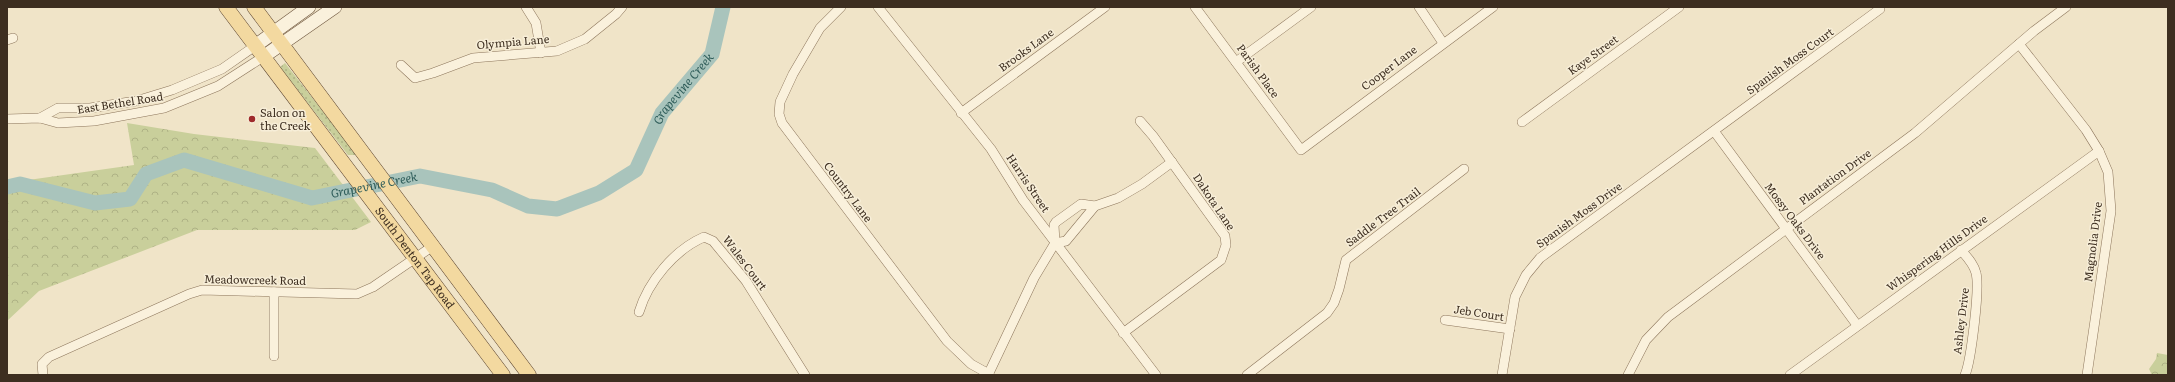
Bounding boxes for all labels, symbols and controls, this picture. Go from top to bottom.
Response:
street label: Spanish Moss Court [1742,23,1837,97]
street label: Brooks Lane [995,24,1057,75]
street label: Olympia Lane [476,30,550,52]
street label: Kaye Street [1564,30,1621,78]
street label: Parish Place [1234,40,1284,101]
street label: Cooper Lane [1357,41,1420,93]
water label: Grapevine Creek [648,48,718,127]
street label: East Bethel Road [76,87,164,117]
place label: Salon on the Creek [260,104,311,133]
marker: Salon on the Creek [247,114,257,124]
street label: Plantation Drive [1795,144,1874,208]
street label: Harris Street [1003,150,1055,215]
street label: Country Lane [821,158,877,225]
water label: Grapevine Creek [329,167,419,202]
street label: Dakota Lane [1190,170,1240,233]
street label: Spanish Moss Drive [1532,177,1625,251]
street label: Mossy Oaks Drive [1762,179,1830,262]
street label: Saddle Tree Trail [1342,183,1423,250]
street label: Magnolia Drive [2079,201,2105,283]
street label: South Denton Tap Road [372,203,459,312]
street label: Whispering Hills Drive [1883,210,1990,294]
street label: Wales Court [720,232,772,294]
street label: Meadowcreek Road [204,270,306,288]
street label: Ashley Drive [1948,286,1972,355]
street label: Jeb Court [1453,300,1506,324]

